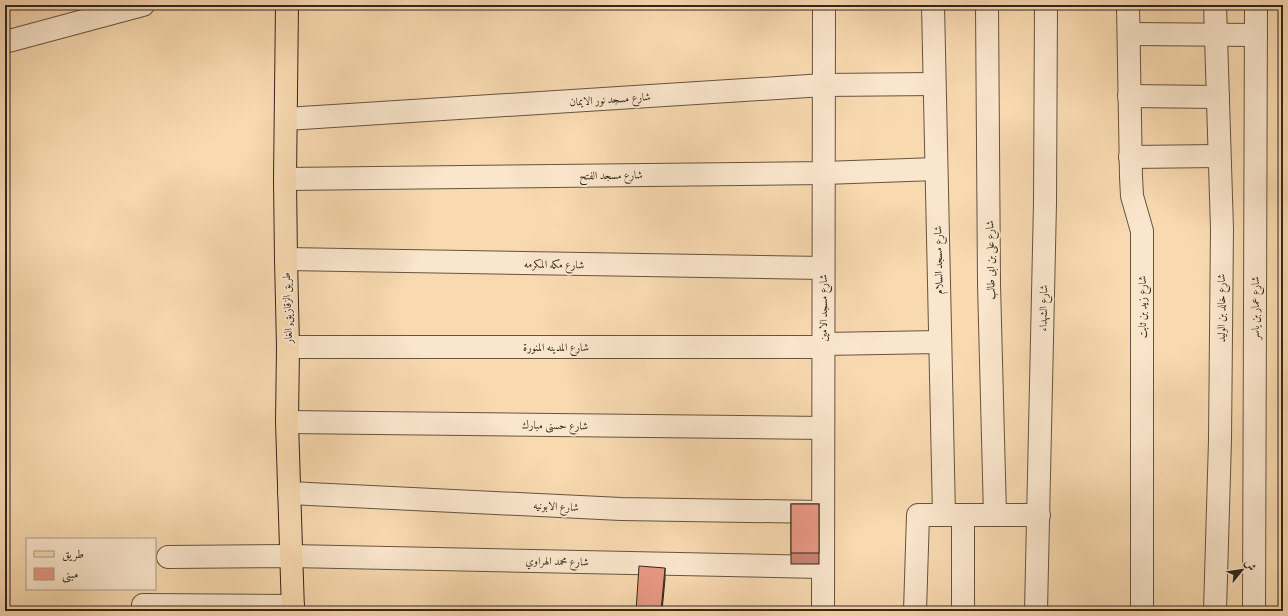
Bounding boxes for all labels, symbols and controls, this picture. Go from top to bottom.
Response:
street label: شارع مسجد نور الايمان [569,90,651,112]
street label: شارع مسجد الفتح [579,168,643,187]
street label: شارع على بن ابى طالب [983,220,1001,300]
street label: شارع مسجد السلام [931,226,949,294]
street label: شارع مكه المكرمه [524,257,584,275]
street label: طريق الزقازيق, الغار [280,272,296,345]
street label: شارع مسجد الامين [817,274,833,342]
street label: شارع خالد بن الوليد [1215,274,1231,342]
street label: شارع زيد بن ثابت [1136,276,1152,338]
street label: شارع عمار بن ياسر [1249,276,1265,341]
street label: شارع الشهداء [1037,285,1053,332]
street label: شارع المدينه المنورة [523,341,589,357]
street label: شارع حسنى مبارك [522,418,588,436]
street label: شارع الابونيه [533,499,579,517]
legend [26,538,156,590]
text: طريق [62,547,84,562]
north arrow [1222,550,1262,590]
street label: شارع محمد الهراوي [525,554,589,572]
text: ش [1242,557,1259,573]
text: مبنى [62,567,78,583]

